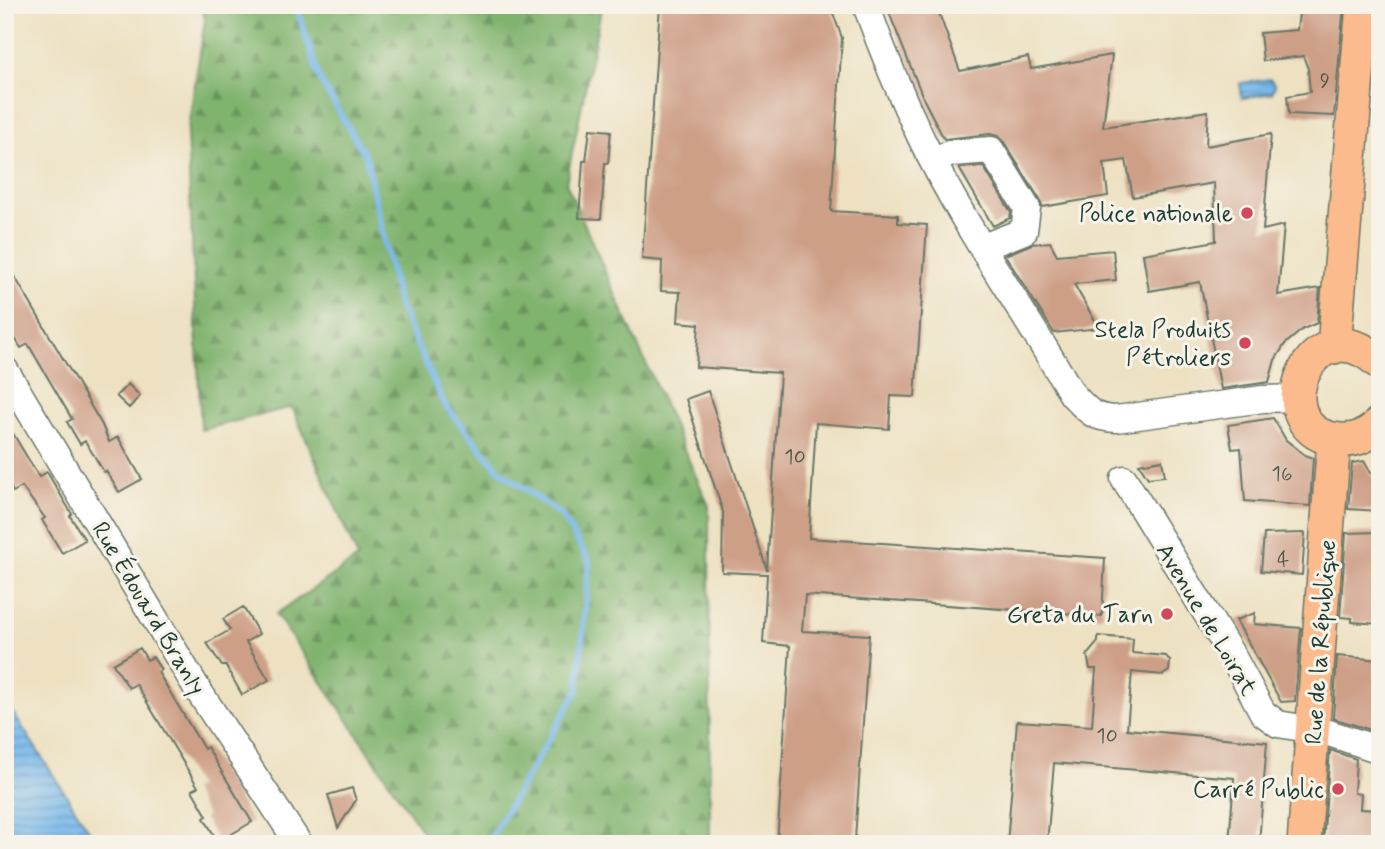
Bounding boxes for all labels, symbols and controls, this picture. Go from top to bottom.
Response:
house number: 9 [1320,67,1330,95]
place label: Police nationale [1079,199,1233,230]
marker: Police nationale [1239,205,1255,221]
place label: Stela Produits Pétroliers [1094,315,1231,374]
marker: Stela Produits Pétroliers [1237,335,1253,351]
house number: 10 [784,443,806,471]
house number: 16 [1272,460,1293,488]
street label: Rue Édouard Branly [84,515,213,701]
street label: Avenue de Loirat [1148,538,1263,702]
street label: Rue de la République [1299,539,1344,746]
house number: 4 [1277,546,1289,574]
place label: Greta du Tarn [1007,600,1153,631]
marker: Greta du Tarn [1159,606,1175,622]
house number: 10 [1096,722,1118,750]
place label: Carré Public [1193,775,1324,806]
marker: Carré Public [1330,781,1346,797]

